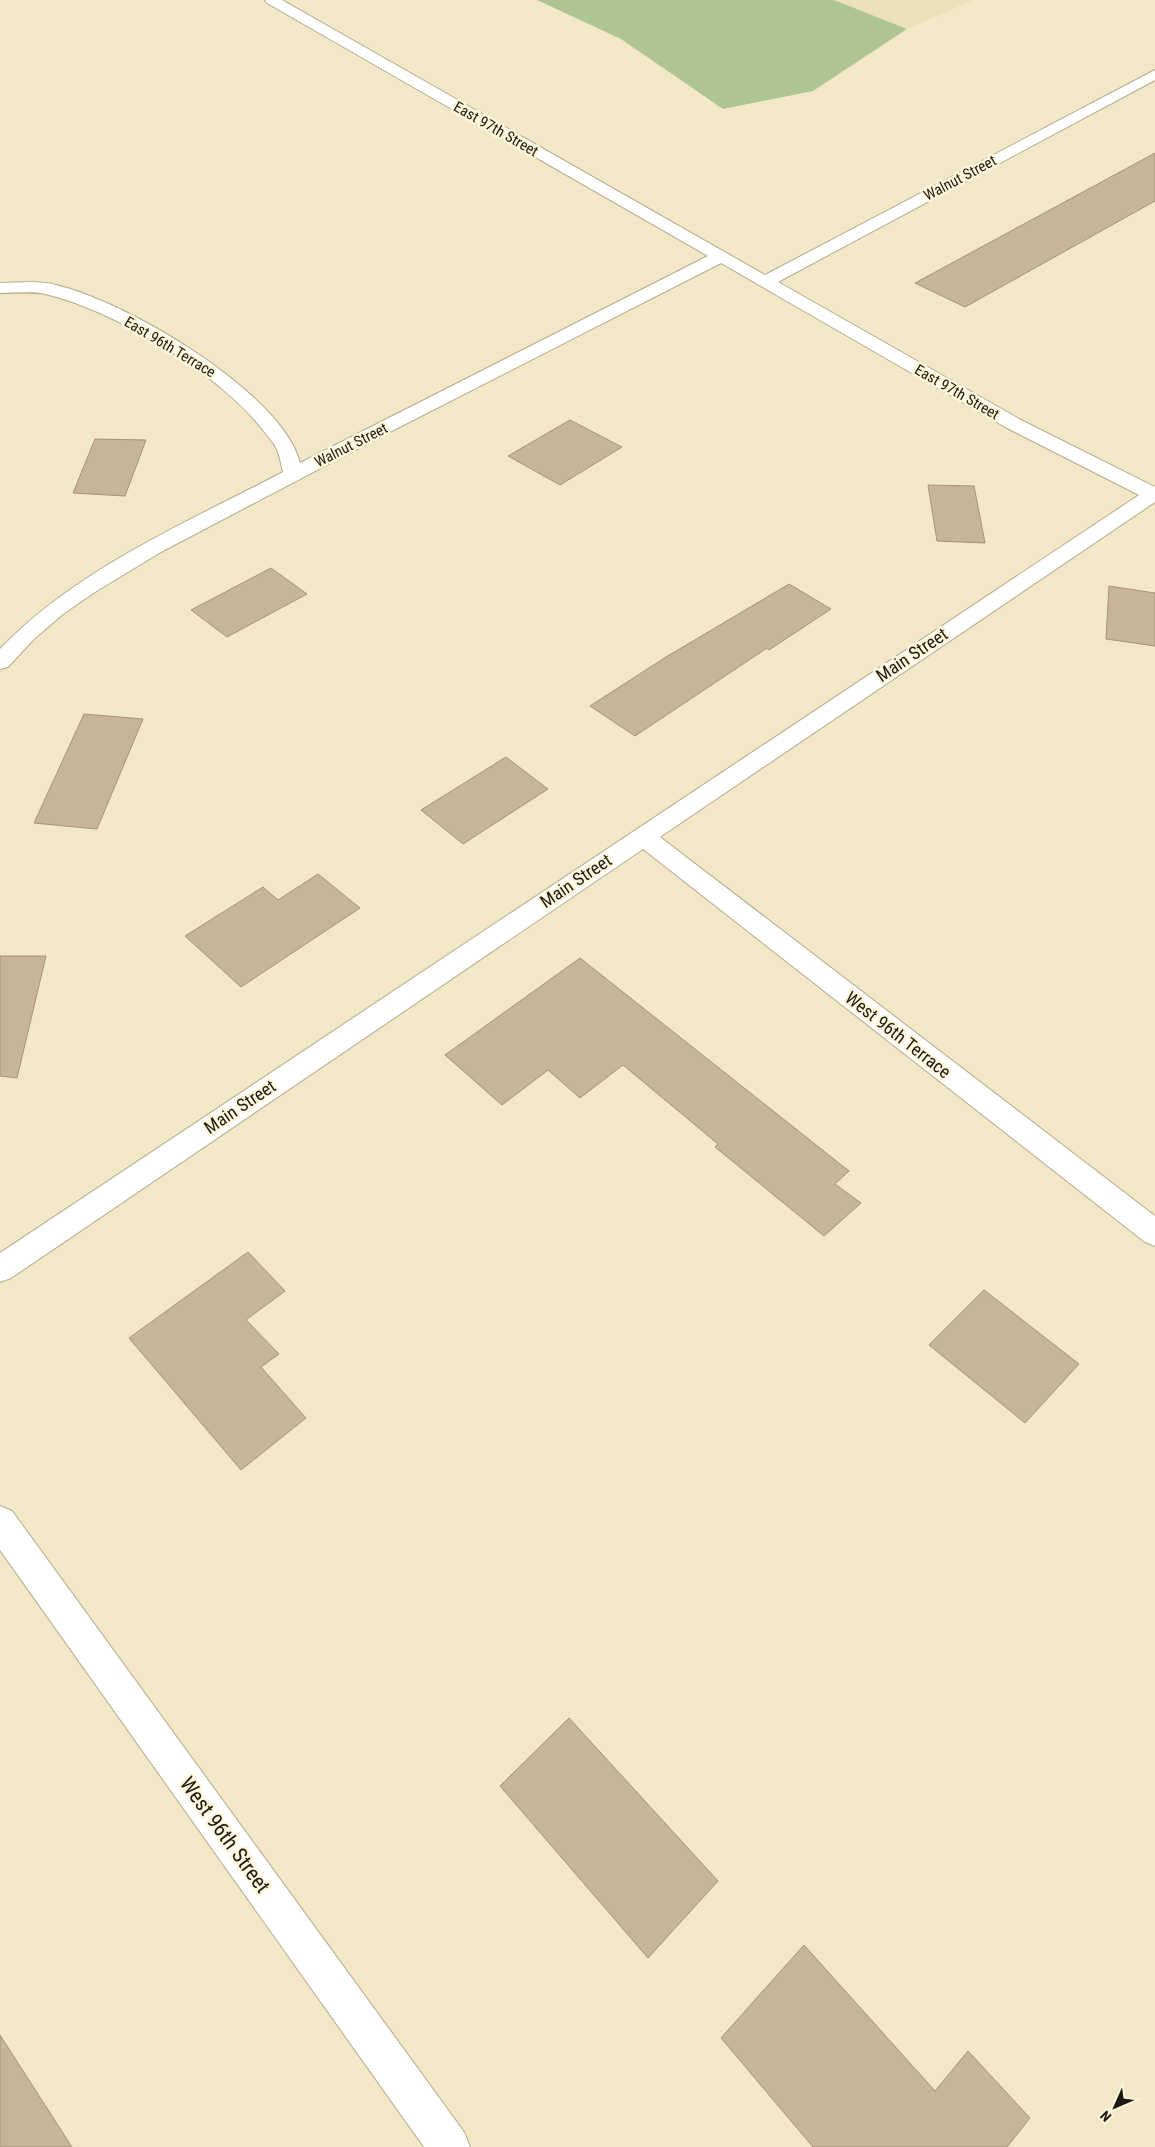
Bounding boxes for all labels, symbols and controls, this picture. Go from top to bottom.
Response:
street label: East 97th Street [451,98,541,160]
street label: Walnut Street [921,151,999,205]
street label: East 96th Terrace [121,313,219,381]
street label: East 97th Street [912,361,1002,423]
street label: Walnut Street [312,419,390,471]
street label: Main Street [872,623,951,686]
street label: Main Street [536,849,615,912]
street label: West 96th Terrace [841,987,955,1082]
street label: Main Street [200,1075,279,1138]
street label: West 96th Street [175,1772,275,1898]
north arrow [1090,2082,1140,2132]
text: N [1097,2108,1114,2125]

